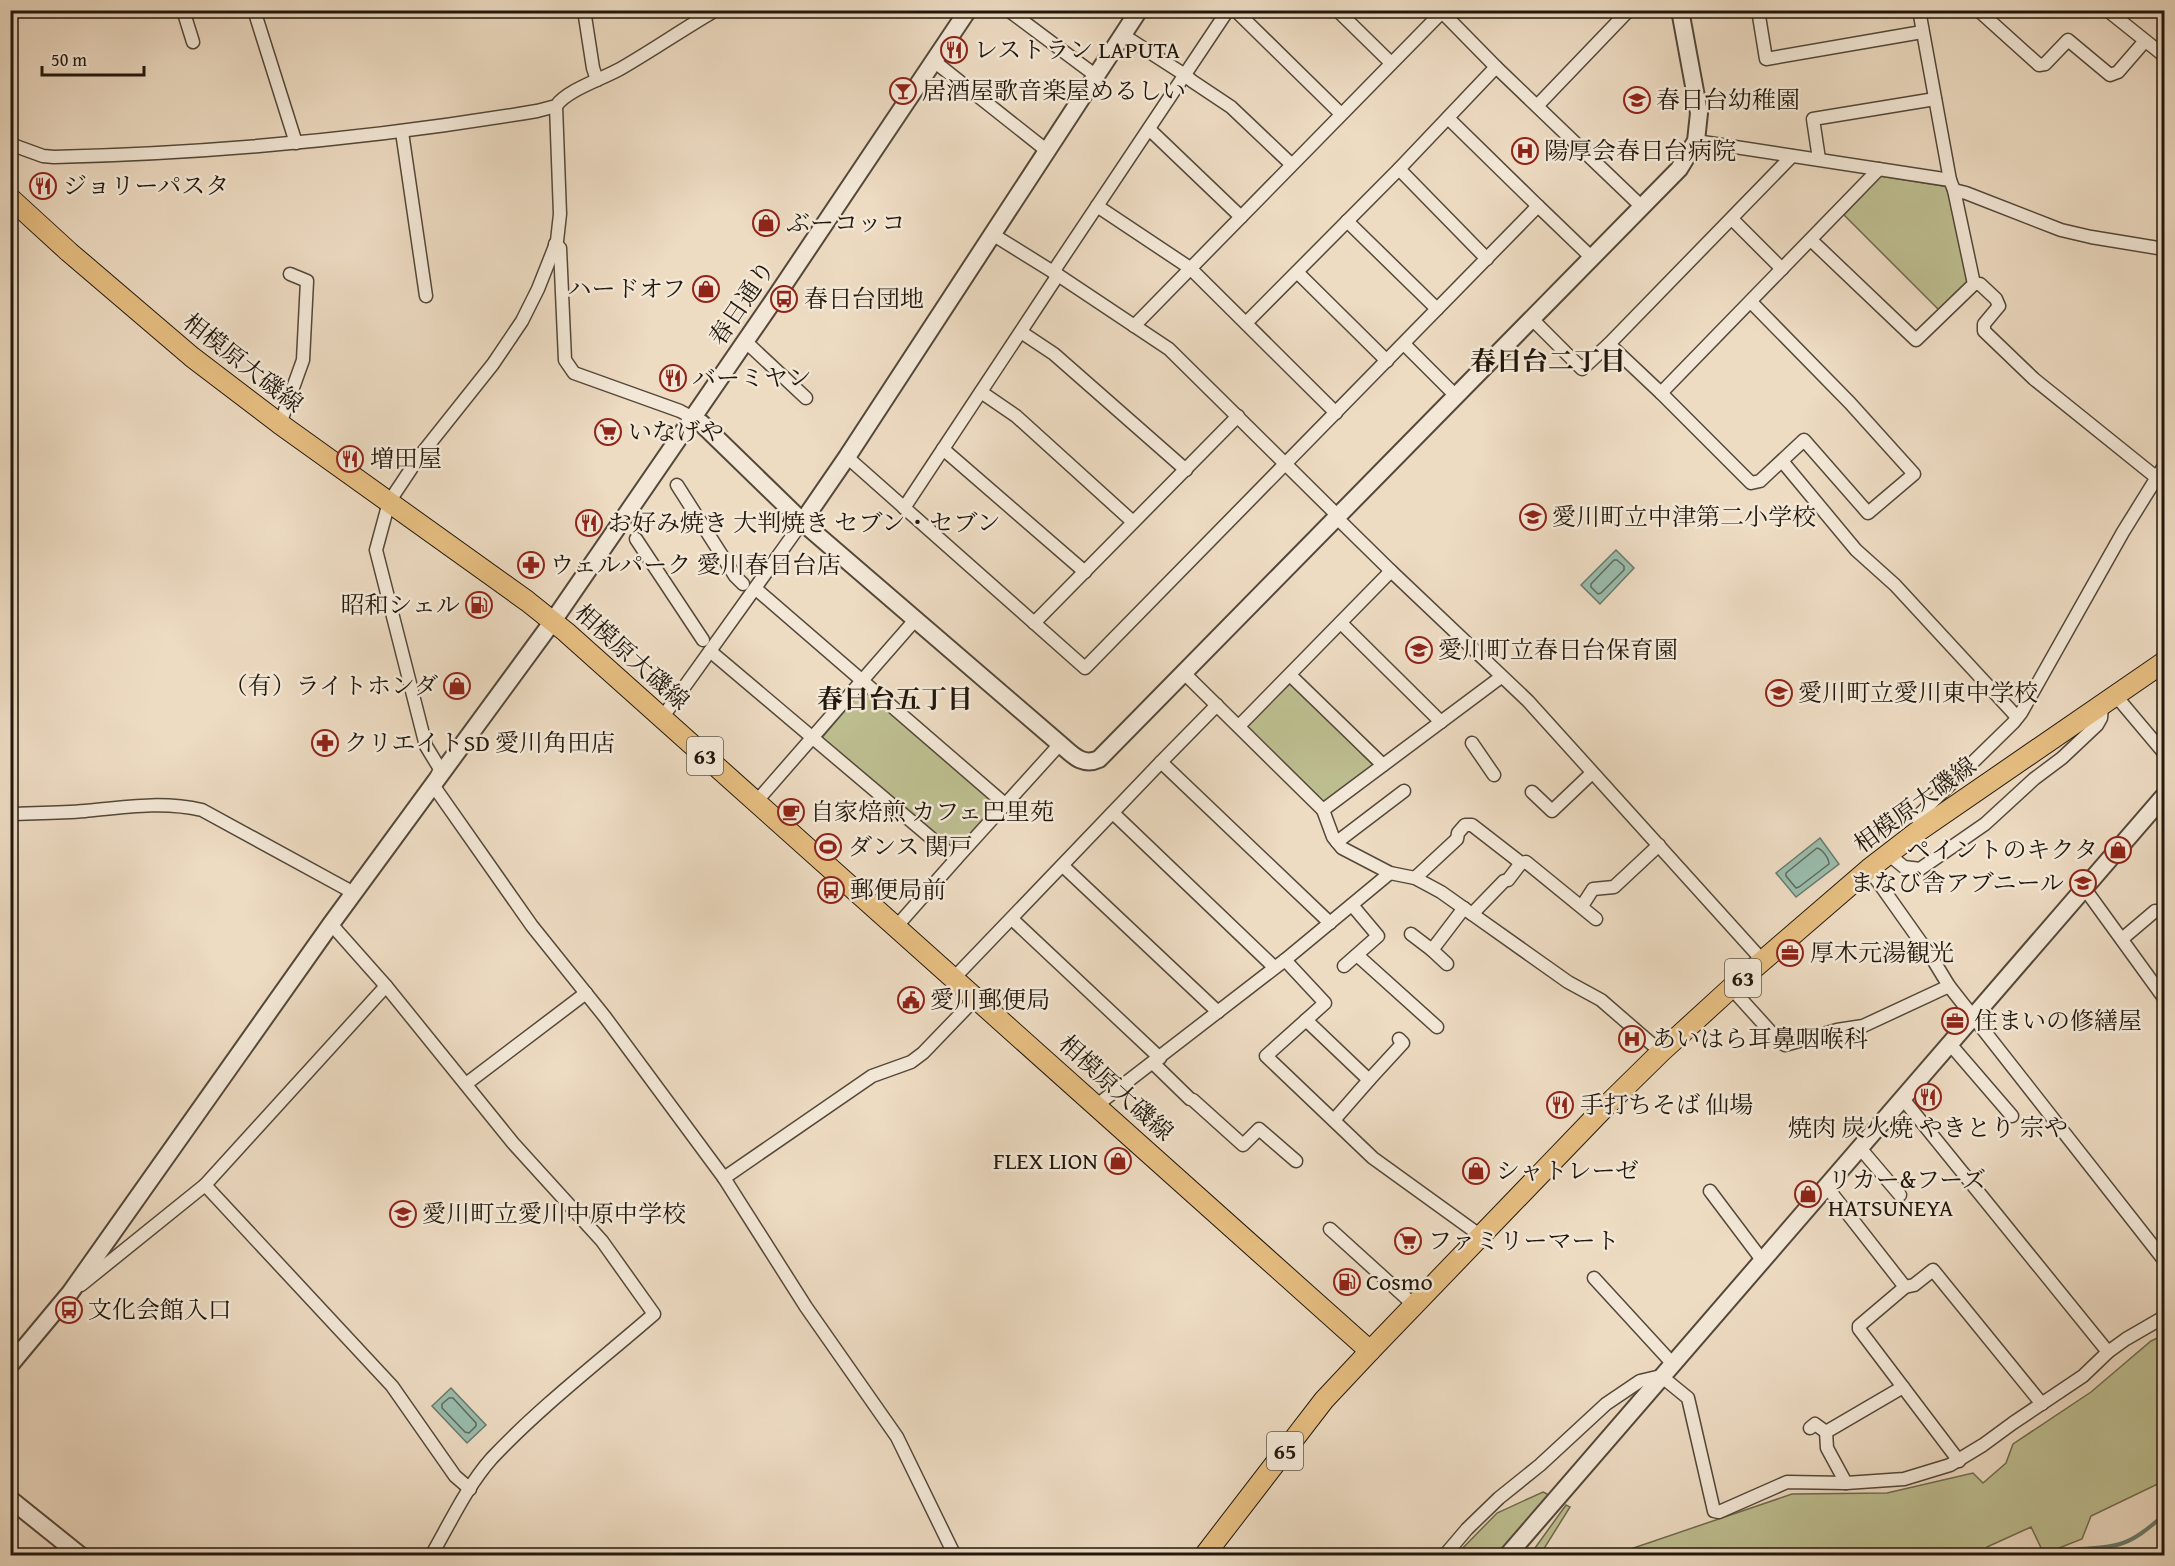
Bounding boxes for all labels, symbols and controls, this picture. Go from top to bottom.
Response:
place label: レストラン LAPUTA [974,32,1181,67]
restaurant icon: レストラン LAPUTA [939,35,969,65]
scale bar [42,39,144,77]
text: 50 m [51,46,87,73]
place label: 居酒屋歌音楽屋めるしい [922,73,1186,108]
bar icon: 居酒屋歌音楽屋めるしい [888,76,918,106]
place label: 春日台幼稚園 [1656,82,1800,117]
school or university icon: 春日台幼稚園 [1622,85,1652,115]
place label: 陽厚会春日台病院 [1544,133,1736,168]
hospital icon: 陽厚会春日台病院 [1510,136,1540,166]
place label: ジョリーパスタ [63,168,229,203]
restaurant icon: ジョリーパスタ [28,171,58,201]
place label: ぶーコッコ [786,205,906,240]
shop icon: ぶーコッコ [751,208,781,238]
street label: 春日通り [700,253,783,352]
place label: ハードオフ [567,271,686,306]
shop icon: ハードオフ [691,274,721,304]
place label: 春日台団地 [804,281,924,316]
bus stop icon: 春日台団地 [769,284,799,314]
street label: 相模原大磯線 [176,304,311,421]
district label: 春日台二丁目 [1470,341,1626,380]
place label: バーミヤン [692,360,812,395]
restaurant icon: バーミヤン [658,363,688,393]
place label: いなげや [628,414,724,449]
supermarket icon: いなげや [593,417,623,447]
place label: 増田屋 [370,441,442,476]
restaurant icon: 増田屋 [335,444,365,474]
place label: 愛川町立中津第二小学校 [1552,499,1816,534]
school or university icon: 愛川町立中津第二小学校 [1518,502,1548,532]
place label: お好み焼き 大判焼き セブン・セブン [608,505,1001,540]
restaurant icon: お好み焼き 大判焼き セブン・セブン [574,508,604,538]
place label: ウェルパーク 愛川春日台店 [550,547,841,582]
pharmacy icon: ウェルパーク 愛川春日台店 [516,550,546,580]
place label: 昭和シェル [340,587,460,622]
fuel station icon: 昭和シェル [464,590,494,620]
street label: 相模原大磯線 [567,595,698,718]
place label: 愛川町立春日台保育園 [1438,632,1678,667]
school or university icon: 愛川町立春日台保育園 [1404,635,1434,665]
place label: （有）ライトホンダ [224,668,438,703]
shop icon: （有）ライトホンダ [442,671,472,701]
place label: 愛川町立愛川東中学校 [1798,675,2038,710]
school or university icon: 愛川町立愛川東中学校 [1764,678,1794,708]
district label: 春日台五丁目 [817,679,973,718]
place label: クリエイトSD 愛川角田店 [344,725,615,760]
pharmacy icon: クリエイトSD 愛川角田店 [310,728,340,758]
road number: 63 [687,737,723,775]
street label: 相模原大磯線 [1846,748,1983,861]
place label: 自家焙煎 カフェ巴里苑 [810,794,1054,829]
cafe icon: 自家焙煎 カフェ巴里苑 [776,797,806,827]
place label: ダンス 関戸 [848,829,973,864]
sports icon: ダンス 関戸 [813,832,843,862]
place label: ペイントのキクタ [1906,832,2098,867]
shop icon: ペイントのキクタ [2103,835,2133,865]
place label: まなび舎アブニール [1850,865,2064,900]
school or university icon: まなび舎アブニール [2068,868,2098,898]
place label: 郵便局前 [850,872,946,907]
bus stop icon: 郵便局前 [816,875,846,905]
place label: 厚木元湯観光 [1810,935,1954,970]
office icon: 厚木元湯観光 [1775,938,1805,968]
road number: 63 [1725,959,1761,997]
place label: 愛川郵便局 [930,982,1050,1017]
public building icon: 愛川郵便局 [896,985,926,1015]
place label: 住まいの修繕屋 [1974,1003,2142,1038]
office icon: 住まいの修繕屋 [1940,1006,1970,1036]
place label: あいはら耳鼻咽喉科 [1652,1021,1868,1056]
hospital icon: あいはら耳鼻咽喉科 [1617,1024,1647,1054]
street label: 相模原大磯線 [1051,1026,1182,1149]
restaurant icon: 焼肉 炭火焼 やきとり 宗や [1913,1082,1943,1112]
place label: 手打ちそば 仙場 [1580,1087,1753,1122]
restaurant icon: 手打ちそば 仙場 [1545,1090,1575,1120]
place label: 焼肉 炭火焼 やきとり 宗や [1788,1110,2068,1145]
place label: FLEX LION [993,1143,1098,1178]
shop icon: FLEX LION [1103,1146,1133,1176]
place label: シャトレーゼ [1496,1153,1639,1188]
shop icon: シャトレーゼ [1461,1156,1491,1186]
place label: リカー&フーズ HATSUNEYA [1828,1162,1986,1225]
shop icon: リカー&フーズ HATSUNEYA [1793,1179,1823,1209]
place label: 愛川町立愛川中原中学校 [422,1196,686,1231]
school or university icon: 愛川町立愛川中原中学校 [388,1199,418,1229]
place label: ファミリーマート [1428,1223,1620,1258]
supermarket icon: ファミリーマート [1393,1226,1423,1256]
place label: Cosmo [1366,1264,1433,1299]
fuel station icon: Cosmo [1332,1267,1362,1297]
place label: 文化会館入口 [88,1292,232,1327]
bus stop icon: 文化会館入口 [54,1295,84,1325]
road number: 65 [1267,1432,1303,1470]

